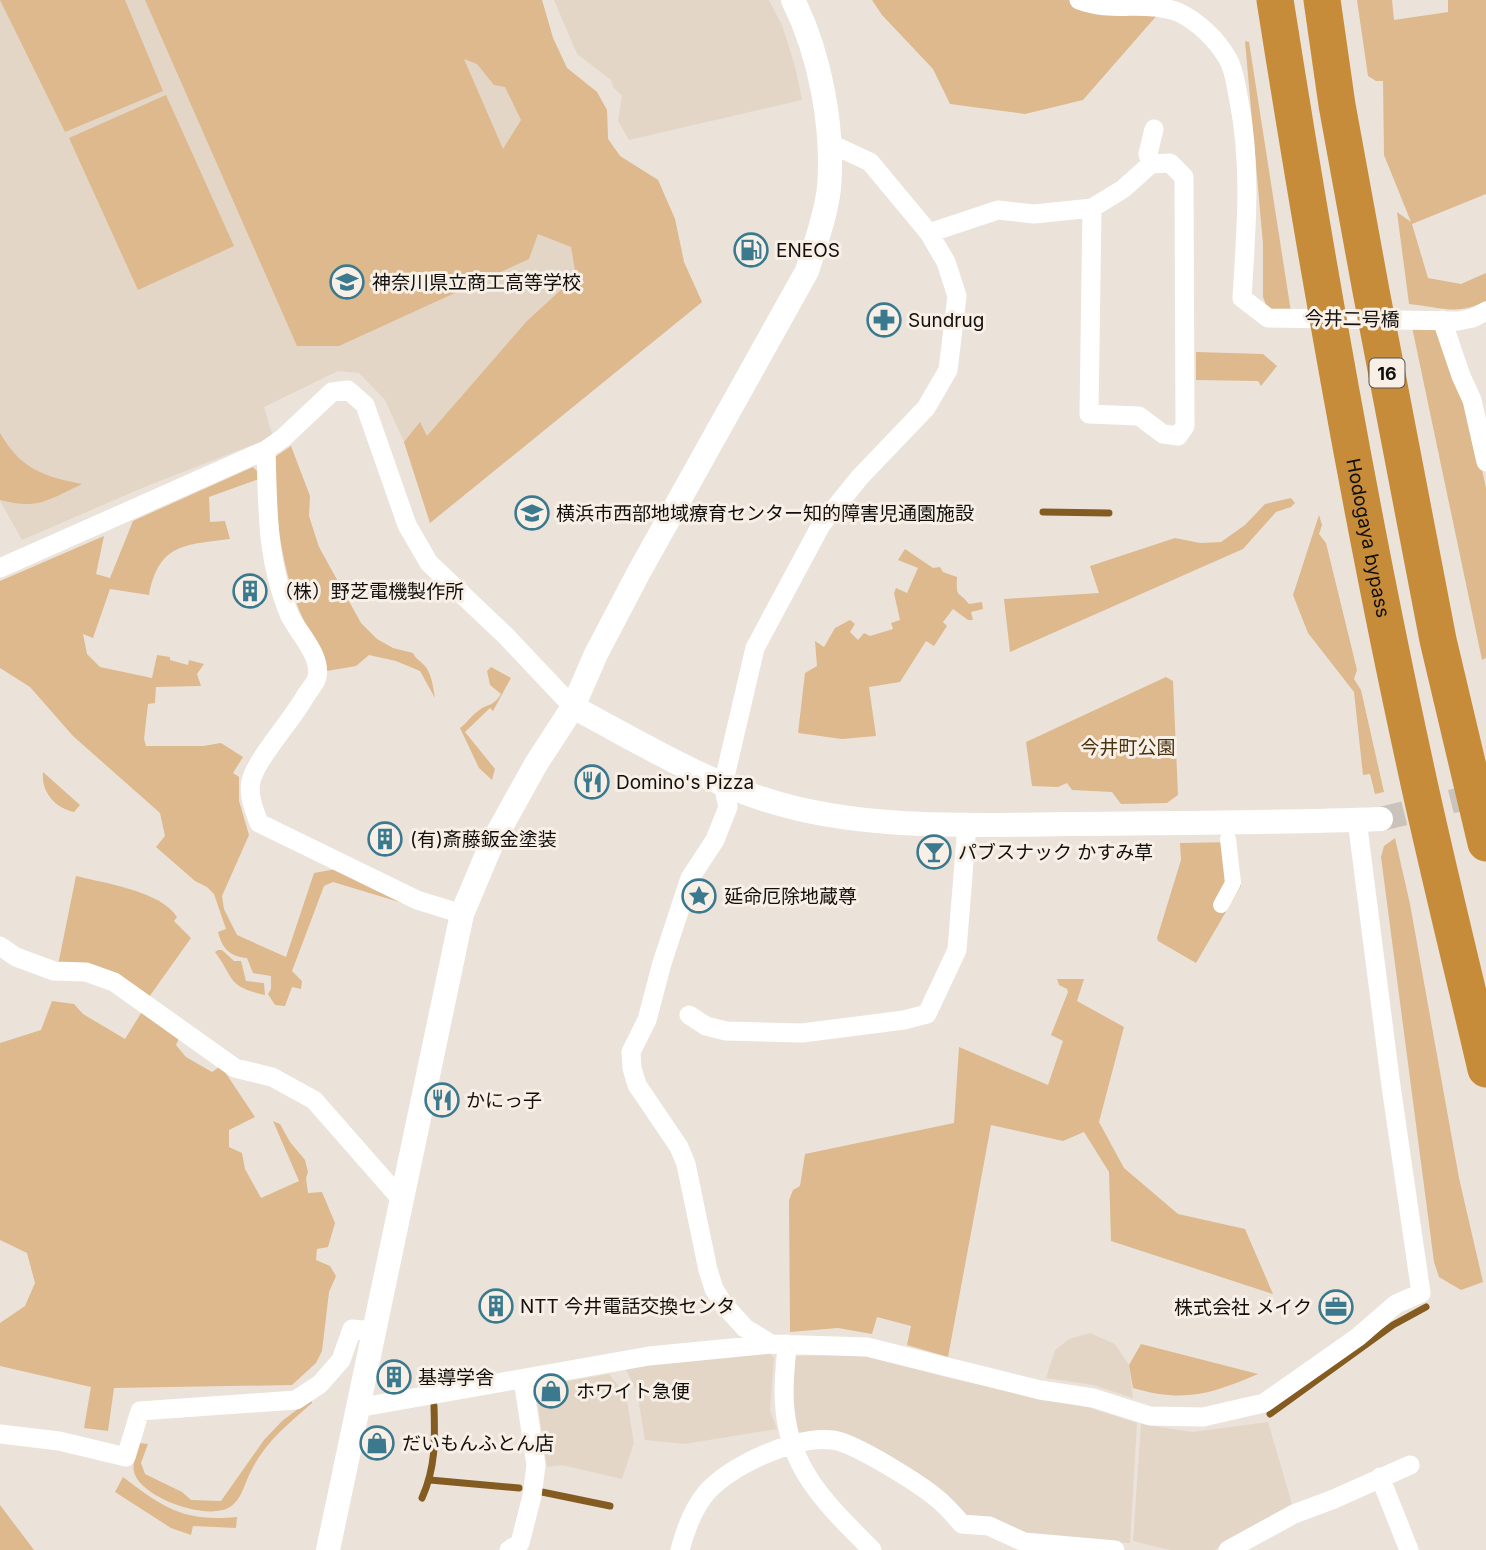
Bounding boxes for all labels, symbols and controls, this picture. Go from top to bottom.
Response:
fuel station icon: ENEOS [732,231,770,269]
place label: ENEOS [776,239,840,262]
school or university icon: 神奈川県立商工高等学校 [328,263,366,301]
place label: 神奈川県立商工高等学校 [372,271,581,294]
pharmacy icon: Sundrug [865,301,903,339]
street label: 今井二号橋 [1304,307,1400,331]
place label: Sundrug [908,309,984,332]
road number: 16 [1370,358,1404,388]
street label: Hodogaya bypass [1342,456,1395,620]
school or university icon: 横浜市西部地域療育センター知的障害児通園施設 [513,494,551,532]
place label: 横浜市西部地域療育センター知的障害児通園施設 [556,502,974,525]
building icon: （株）野芝電機製作所 [231,572,269,610]
place label: （株）野芝電機製作所 [274,580,464,603]
park label: 今井町公園 [1080,736,1176,759]
restaurant icon: Domino's Pizza [573,763,611,801]
place label: Domino's Pizza [616,771,754,794]
building icon: (有)斎藤鈑金塗装 [366,820,404,858]
place label: (有)斎藤鈑金塗装 [410,828,557,851]
bar icon: パブスナック かすみ草 [915,833,953,871]
place label: パブスナック かすみ草 [958,841,1153,864]
place icon: 延命厄除地蔵尊 [680,877,718,915]
place label: 延命厄除地蔵尊 [724,885,857,908]
restaurant icon: かにっ子 [423,1081,461,1119]
place label: かにっ子 [466,1089,542,1112]
building icon: NTT 今井電話交換センタ [477,1287,515,1325]
office icon: 株式会社 メイク [1317,1288,1355,1326]
place label: NTT 今井電話交換センタ [520,1295,735,1318]
place label: 株式会社 メイク [1174,1296,1312,1319]
building icon: 基導学舎 [375,1358,413,1396]
place label: 基導学舎 [418,1366,494,1389]
shop icon: ホワイト急便 [532,1372,570,1410]
place label: ホワイト急便 [576,1380,690,1403]
shop icon: だいもんふとん店 [358,1424,396,1462]
place label: だいもんふとん店 [402,1432,554,1455]

